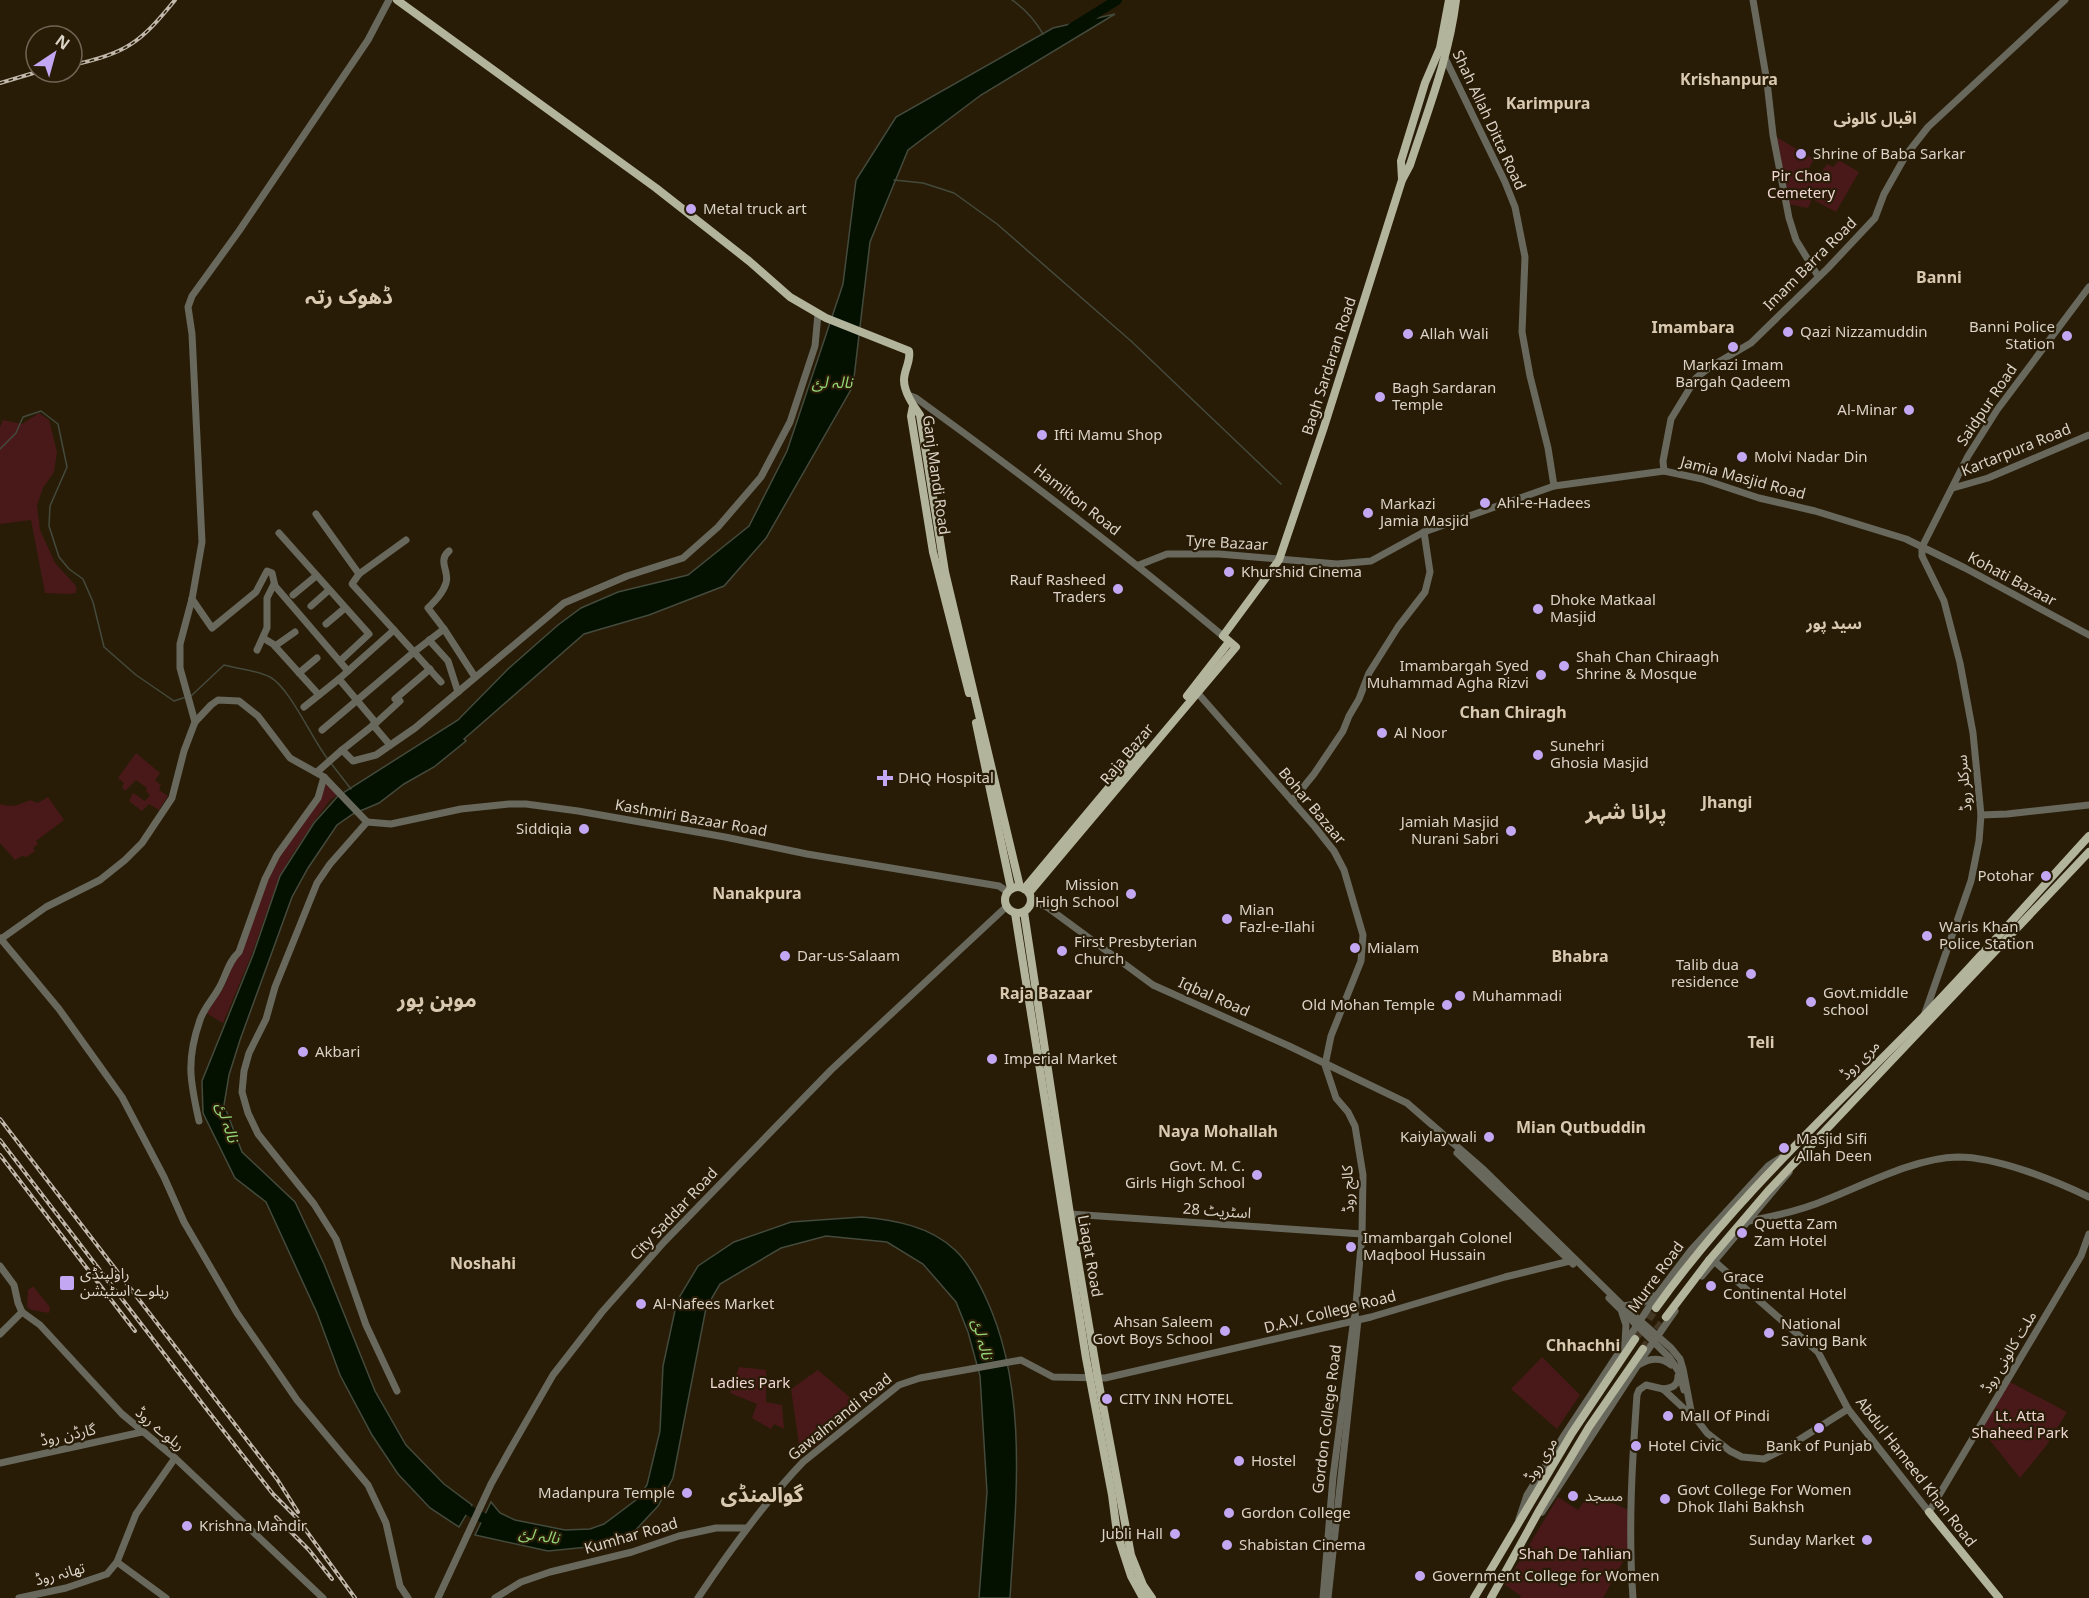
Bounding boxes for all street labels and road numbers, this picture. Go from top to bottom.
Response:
street label: Shah Allah Ditta Road [1449,46,1531,193]
street label: Imam Barra Road [1758,212,1860,314]
street label: Bagh Sardaran Road [1296,294,1360,437]
street label: Saidpur Road [1951,360,2021,449]
street label: Ganj Mandi Road [919,414,955,536]
street label: Kartarpura Road [1958,418,2073,480]
street label: Jamia Masjid Road [1677,450,1808,503]
street label: Hamilton Road [1030,459,1125,539]
street label: Tyre Bazaar [1185,530,1269,554]
street label: Kohati Bazaar [1965,546,2060,610]
street label: Raja Bazar [1095,719,1158,788]
street label: سرکلر روڈ [1951,754,1975,812]
street label: Bohar Bazaar [1275,763,1351,848]
street label: Kashmiri Bazaar Road [614,794,769,840]
street label: Iqbal Road [1176,972,1253,1021]
street label: مری روڈ [1835,1035,1884,1084]
street label: City Saddar Road [625,1163,721,1264]
street label: کالج روڈ [1336,1164,1361,1213]
street label: اسٹریٹ 28 [1182,1198,1252,1222]
street label: Liaqat Road [1074,1213,1108,1299]
street label: Murre Road [1623,1237,1688,1316]
street label: D.A.V. College Road [1262,1285,1398,1337]
street label: ملت کالونی روڈ [1976,1307,2041,1396]
street label: Gordon College Road [1307,1343,1345,1494]
street label: Gawalmandi Road [783,1368,895,1464]
street label: Abdul Hameed Khan Road [1852,1392,1982,1550]
street label: ریلوے روڈ [132,1402,189,1455]
street label: گارڈن روڈ [38,1418,98,1450]
street label: مری روڈ [1519,1434,1561,1485]
street label: Kumhar Road [582,1512,680,1558]
street label: تھانہ روڈ [33,1557,87,1589]

